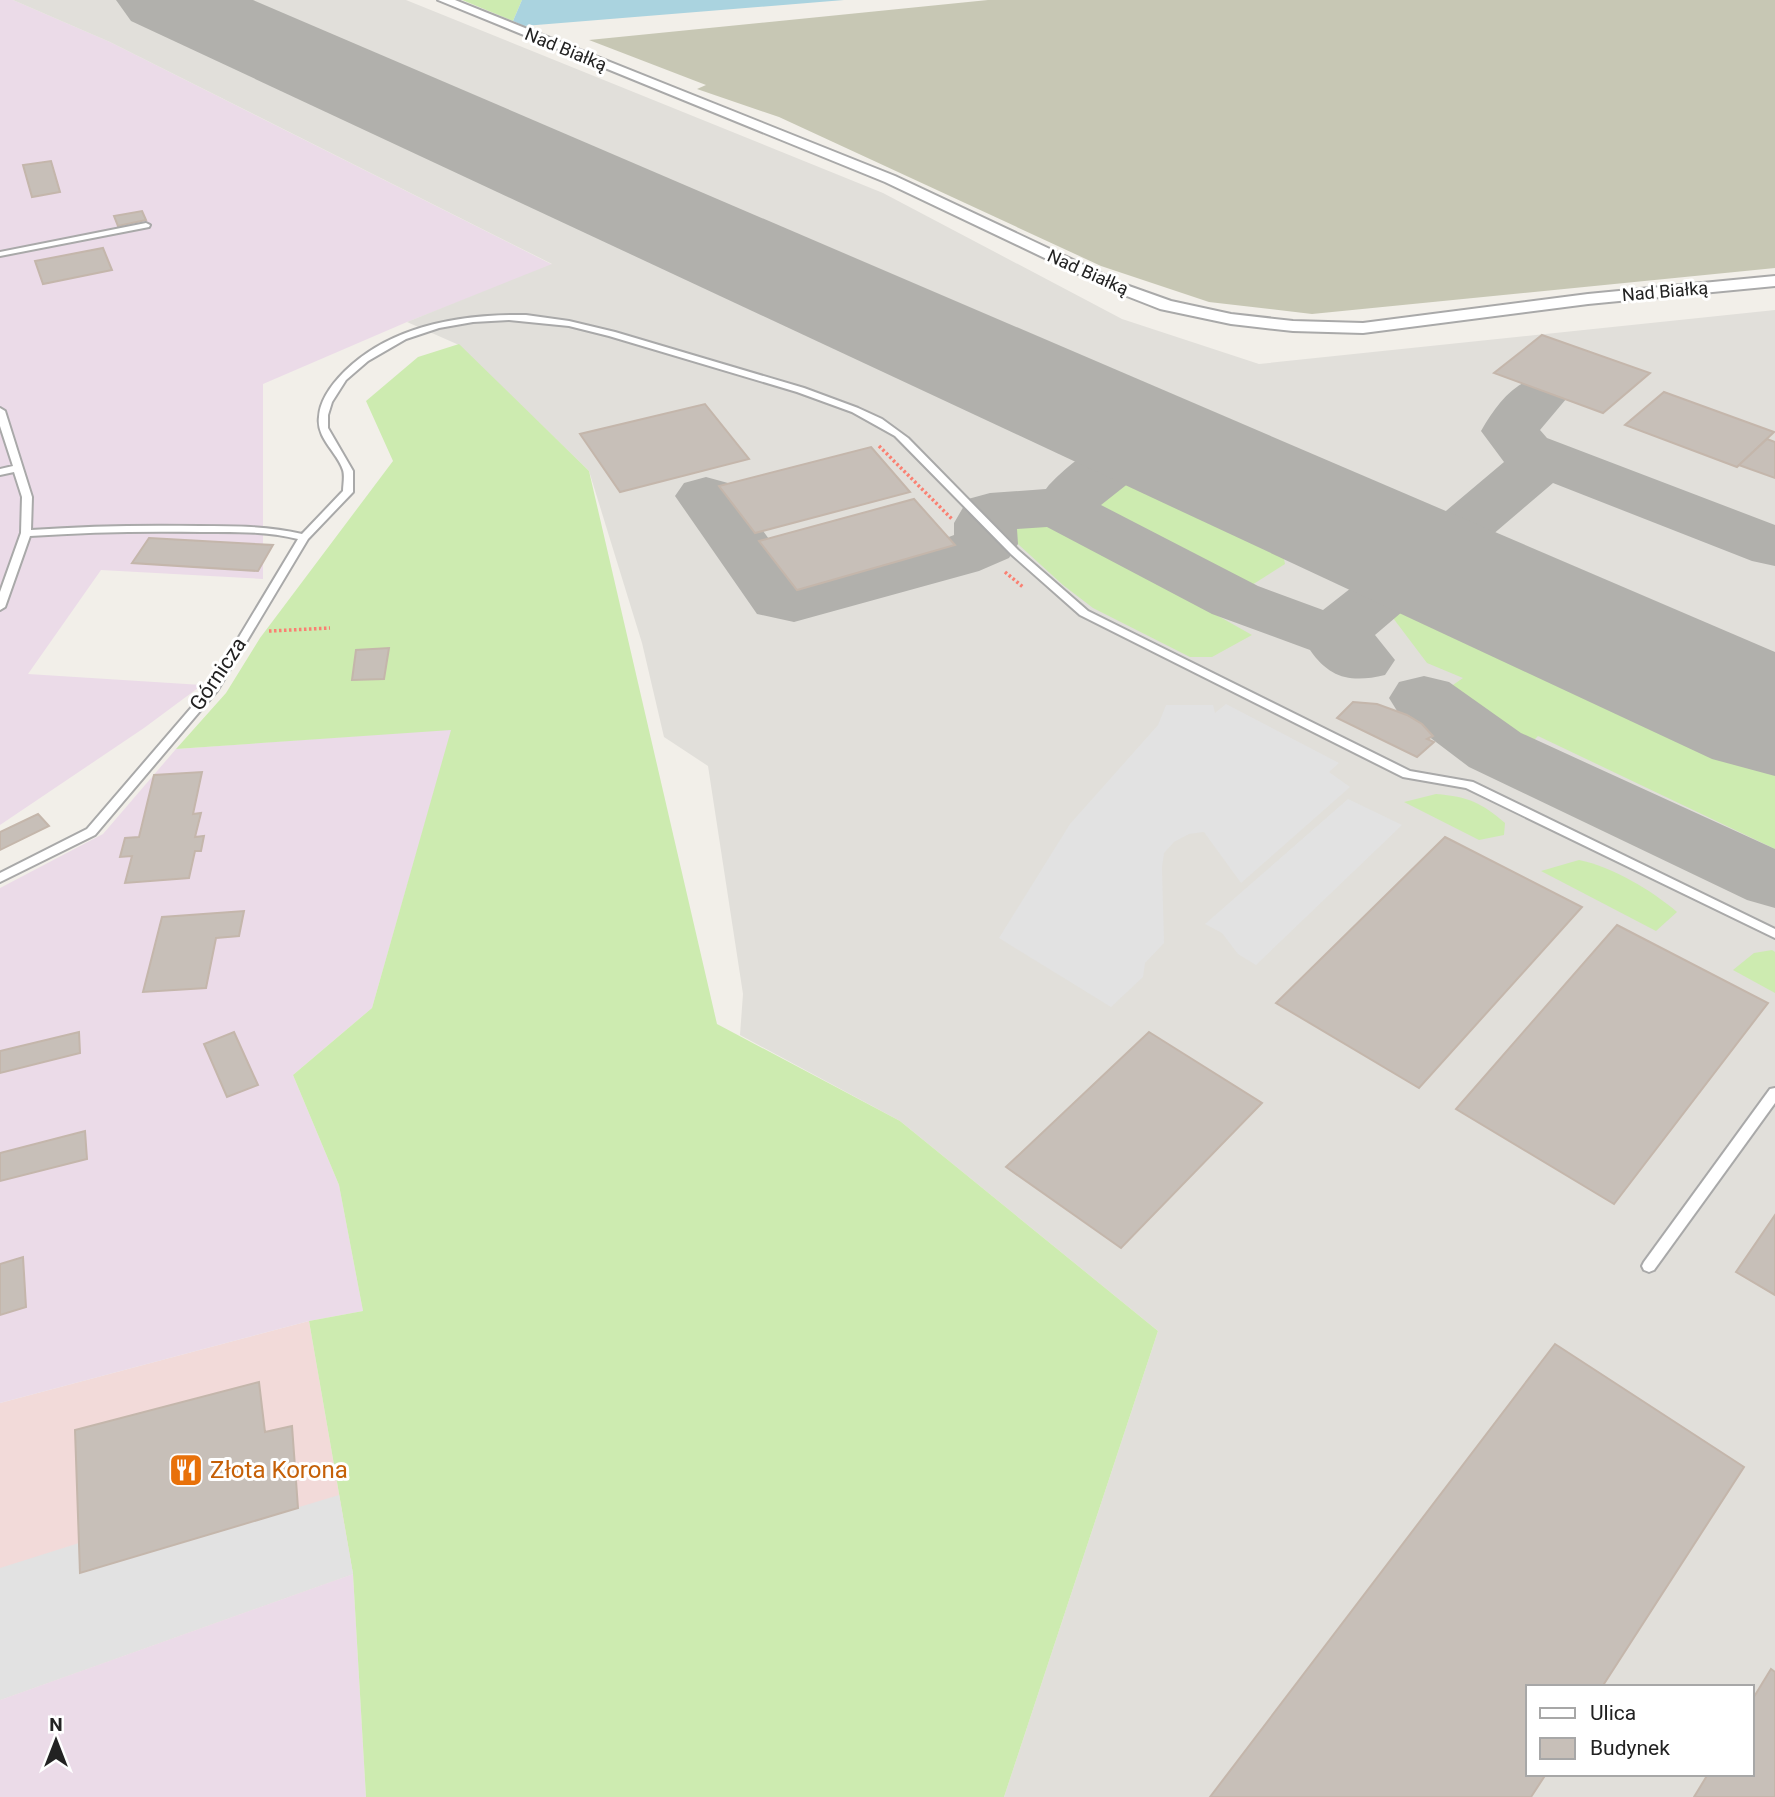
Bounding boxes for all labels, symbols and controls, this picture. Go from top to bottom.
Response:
street label: Nad Białką [522,23,610,75]
street label: Nad Białką [1044,245,1132,299]
street label: Nad Białką [1621,277,1709,305]
street label: Górnicza [185,633,251,715]
restaurant icon: Złota Korona [167,1451,205,1489]
place label: Złota Korona [210,1456,348,1484]
legend [1526,1685,1754,1776]
text: Ulica [1590,1701,1636,1725]
north arrow [21,1706,91,1776]
text: N [49,1713,63,1736]
text: Budynek [1590,1736,1670,1760]

